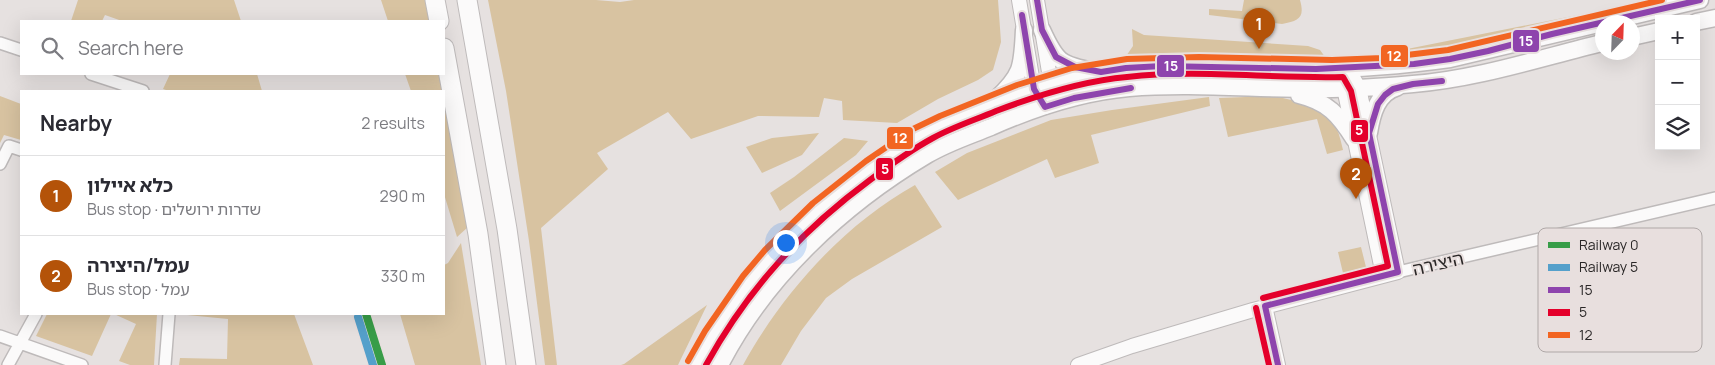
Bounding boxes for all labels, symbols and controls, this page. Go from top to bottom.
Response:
pin: 1 [1243,8,1275,49]
north arrow [1595,15,1640,60]
map controls [1655,15,1700,150]
button: + [1655,15,1700,60]
search box [20,20,445,75]
line badge: 15 [1512,29,1540,53]
text: 15 [1519,31,1533,50]
icon: search [38,34,66,62]
text: Search here [78,35,184,61]
line badge: 12 [1380,44,1409,68]
text: 12 [1387,46,1401,65]
line badge: 15 [1156,54,1185,78]
text: 15 [1164,56,1178,75]
button: − [1655,60,1700,105]
button: layers [1655,105,1700,150]
text: Nearby [40,109,112,137]
text: 2 results [361,112,425,134]
line badge: 5 [1350,119,1369,143]
text: 5 [1355,120,1363,139]
line badge: 12 [886,126,914,150]
text: 12 [893,128,907,147]
line badge: 5 [875,157,894,181]
pin: 2 [1340,158,1372,199]
text: 5 [881,159,889,178]
text: כלא איילון [87,172,173,198]
text: 1 [52,185,60,207]
text: 290 m [379,185,425,207]
text: Bus stop · שדרות ירושלים [87,198,261,220]
legend [1538,228,1702,352]
your location [773,230,799,256]
text: Railway 0 [1579,235,1639,254]
street label: היצירה [1410,245,1466,281]
text: עמל/היצירה [87,252,190,278]
text: Railway 5 [1579,257,1638,276]
text: 2 [51,265,61,287]
text: 330 m [381,265,425,287]
text: Bus stop · עמל [87,278,190,300]
text: 15 [1579,280,1593,299]
text: 5 [1579,302,1587,321]
text: 12 [1579,325,1592,344]

